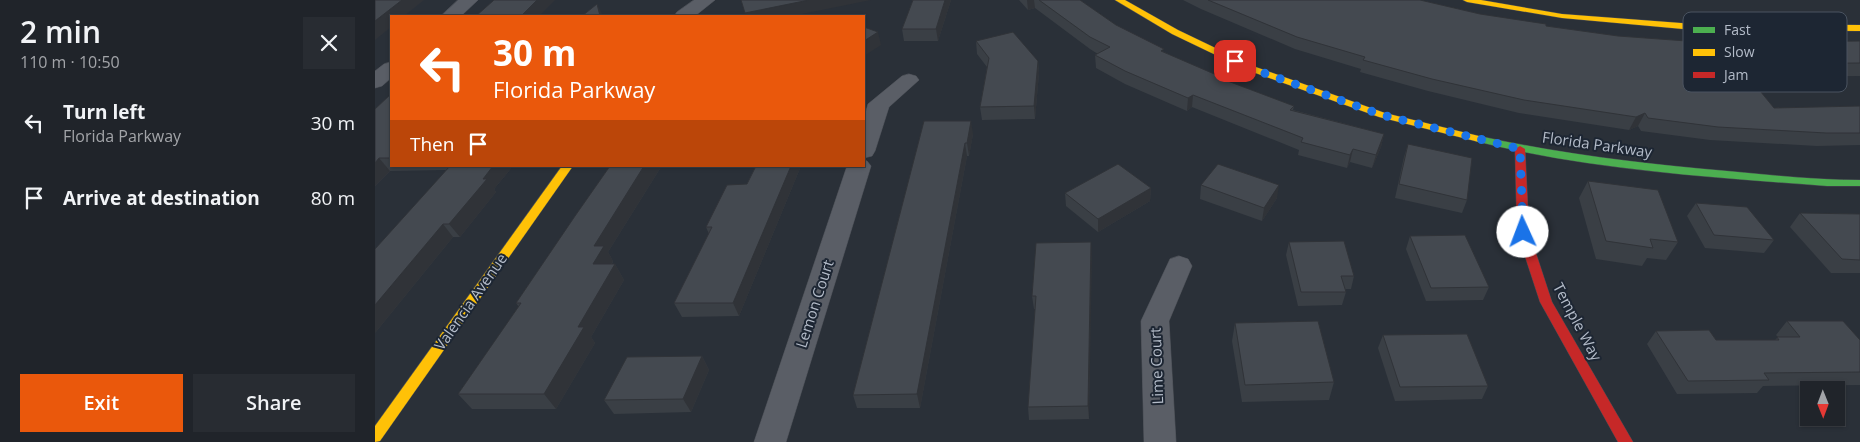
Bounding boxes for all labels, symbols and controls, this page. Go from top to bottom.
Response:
text: 2 min [20,11,101,52]
legend [1683,12,1847,92]
button: close [303,17,355,69]
text: Fast [1724,20,1751,39]
text: 30 m [493,29,576,76]
icon: left [410,35,475,100]
pin [1214,40,1256,82]
text: Slow [1724,42,1755,61]
icon: arrive [1221,47,1249,75]
text: 110 m · 10:50 [20,51,120,73]
text: Jam [1722,65,1749,84]
text: Florida Parkway [493,74,655,104]
text: Turn left [63,99,145,125]
icon: left [20,109,48,137]
text: 30 m [311,110,355,136]
text: Florida Parkway [63,125,181,147]
street label: Florida Parkway [1541,126,1654,162]
icon: arrive [464,130,492,158]
text: Then [410,131,454,157]
icon: arrive [20,184,48,212]
text: Arrive at destination [63,185,260,211]
text: 80 m [311,185,355,211]
position arrow [1496,205,1548,257]
street label: Valencia Avenue [429,249,511,354]
street label: Lemon Court [790,257,838,350]
street label: Temple Way [1549,279,1607,364]
street label: Lime Court [1145,327,1167,405]
button: Exit [20,374,183,432]
button: Share [193,374,355,432]
north arrow [1800,381,1845,426]
map controls [1800,381,1845,426]

